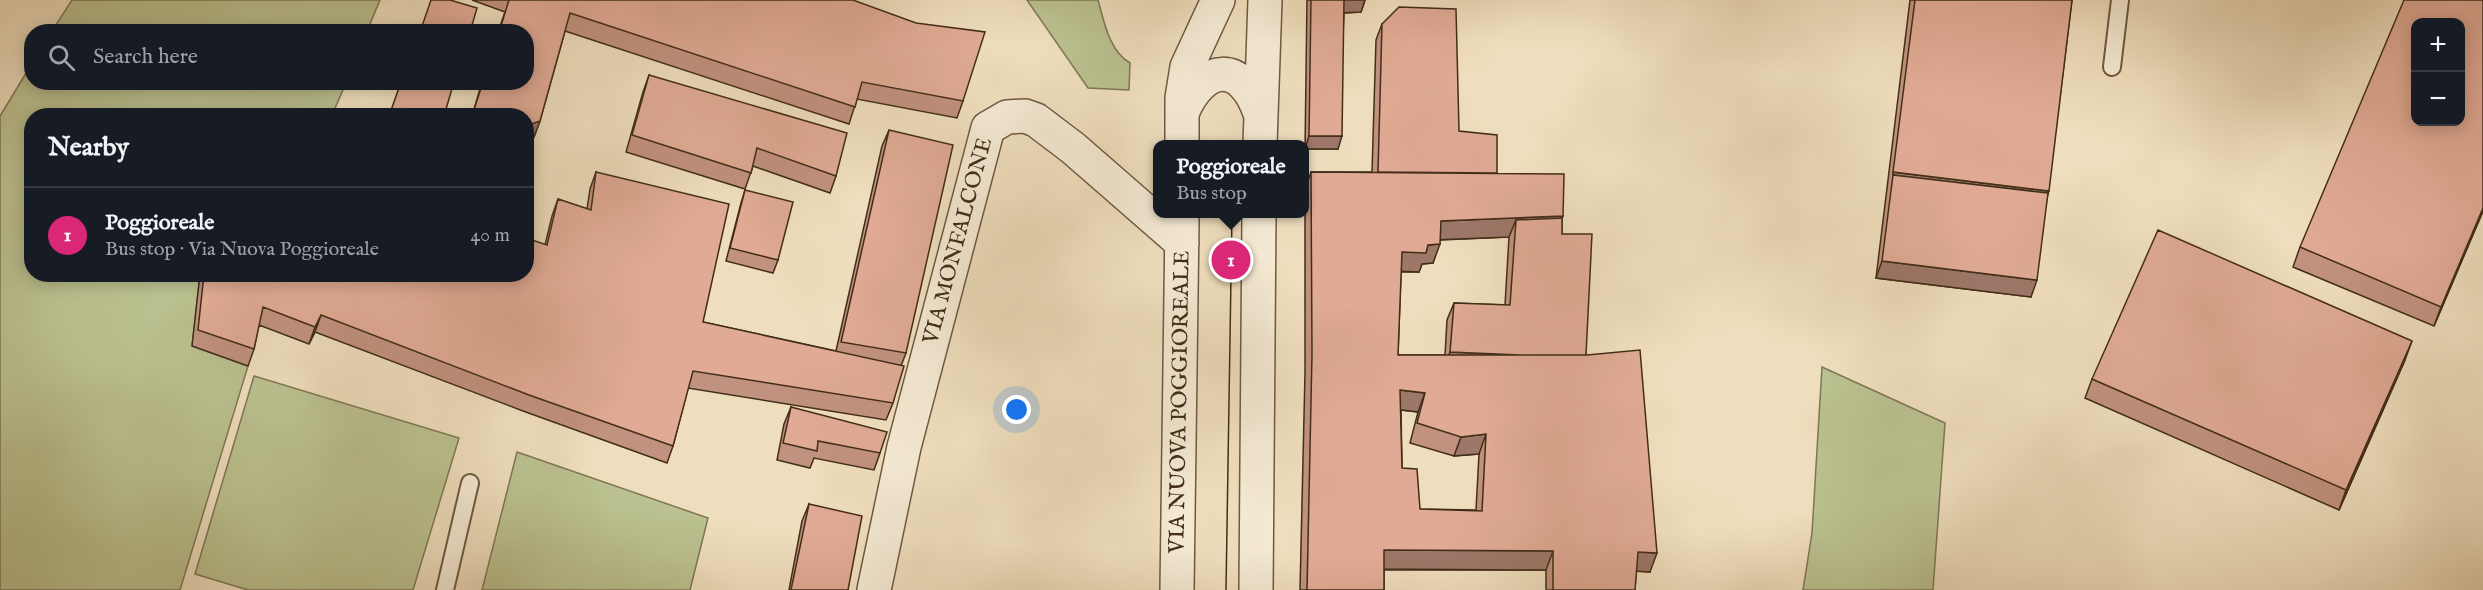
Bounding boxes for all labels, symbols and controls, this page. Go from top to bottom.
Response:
map controls [2411,18,2465,126]
button: + [2411,18,2465,72]
search box [24,24,534,90]
icon: search [45,41,78,74]
text: Search here [93,43,198,71]
button: − [2411,72,2465,126]
text: Nearby [48,131,129,164]
street label: VIA MONFALCONE [917,135,999,348]
popup [1153,140,1309,218]
text: Poggioreale [1176,153,1286,181]
text: Bus stop [1176,181,1247,206]
text: Poggioreale [105,209,214,237]
text: 1 [64,223,71,248]
text: 40 m [471,223,510,248]
text: Bus stop · Via Nuova Poggioreale [105,237,379,262]
pin: 1 [1212,238,1250,282]
street label: VIA NUOVA POGGIOREALE [1163,250,1197,555]
your location [1002,395,1031,424]

